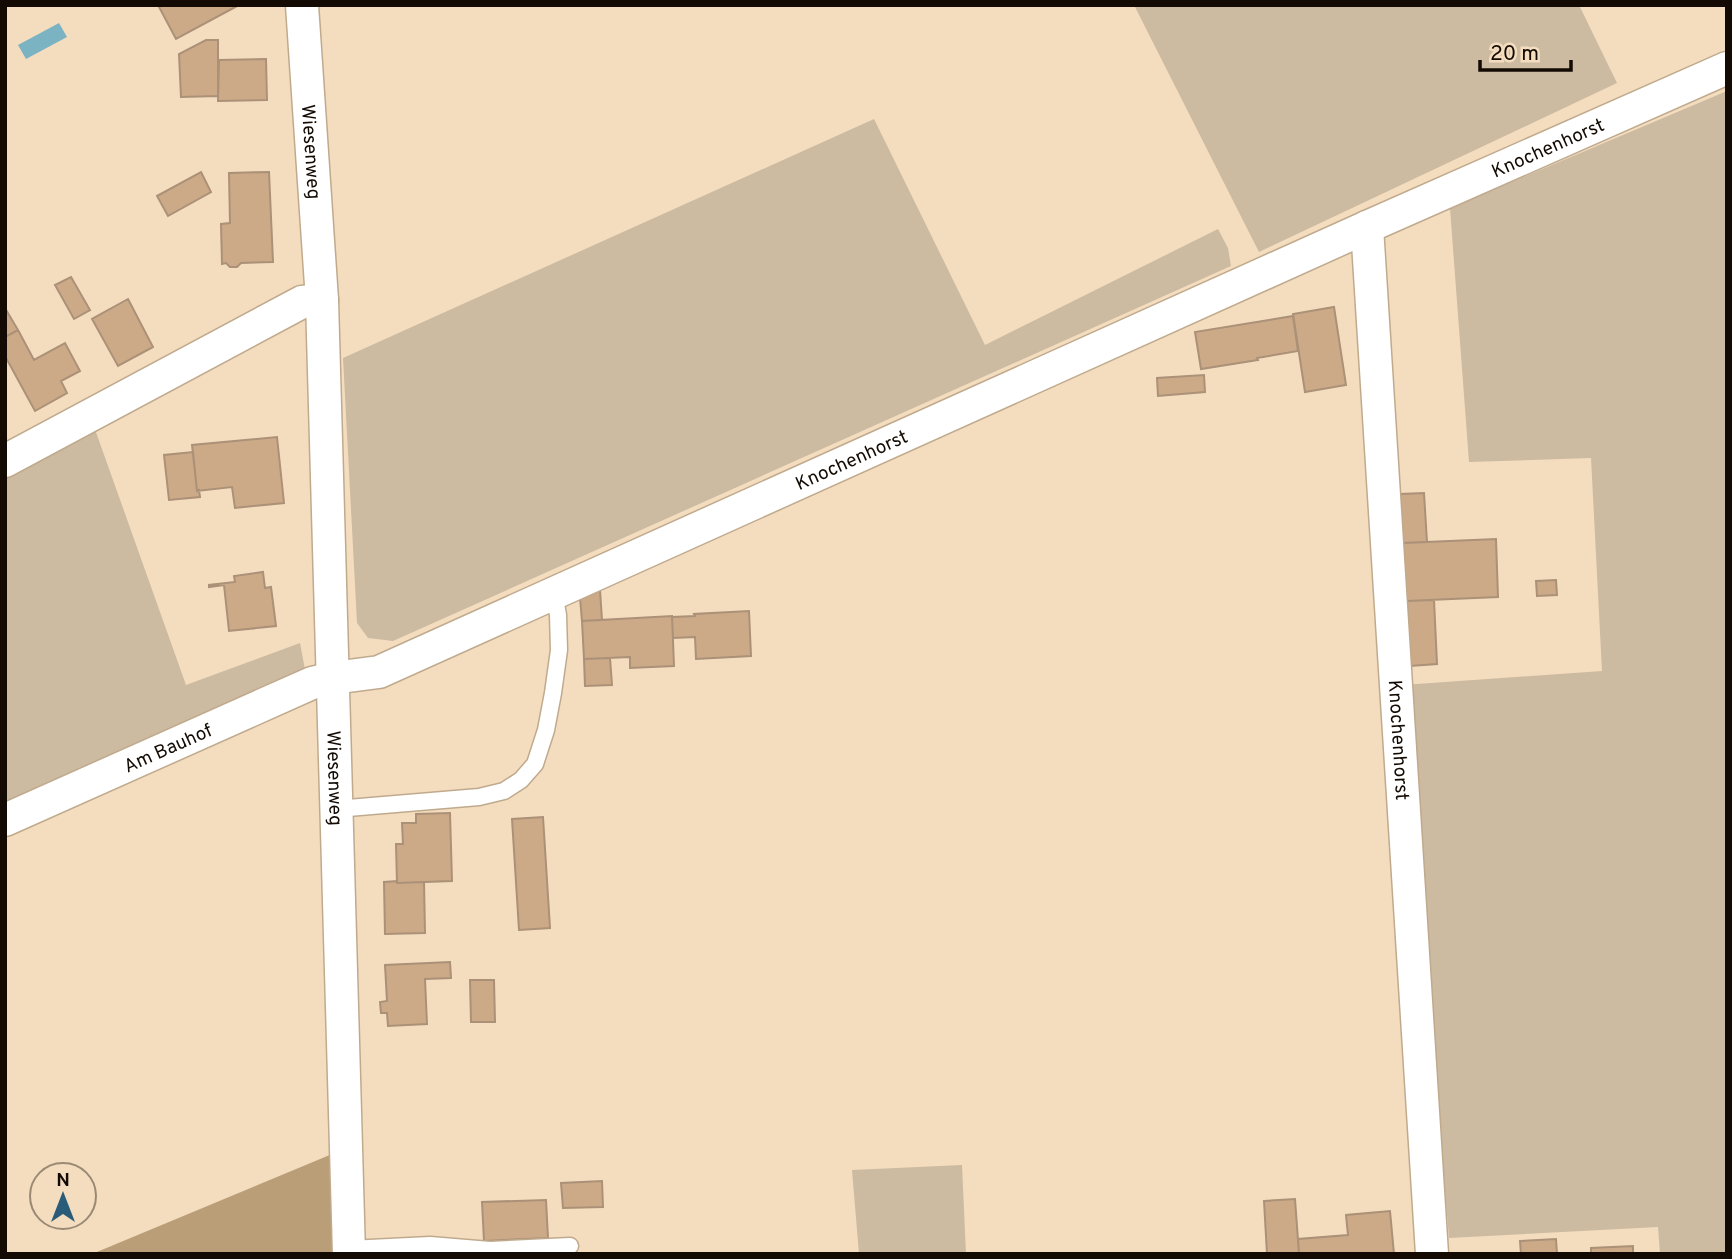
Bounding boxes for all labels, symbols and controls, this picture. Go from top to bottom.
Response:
scale bar [1480,28,1571,72]
text: 20 m [1490,41,1539,68]
street label: Wiesenweg [295,103,325,200]
street label: Knochenhorst [1488,114,1608,184]
street label: Knochenhorst [792,425,912,497]
street label: Knochenhorst [1382,679,1413,801]
street label: Am Bauhof [120,719,217,780]
street label: Wiesenweg [320,730,347,826]
north arrow [28,1161,98,1231]
text: N [56,1169,70,1193]

